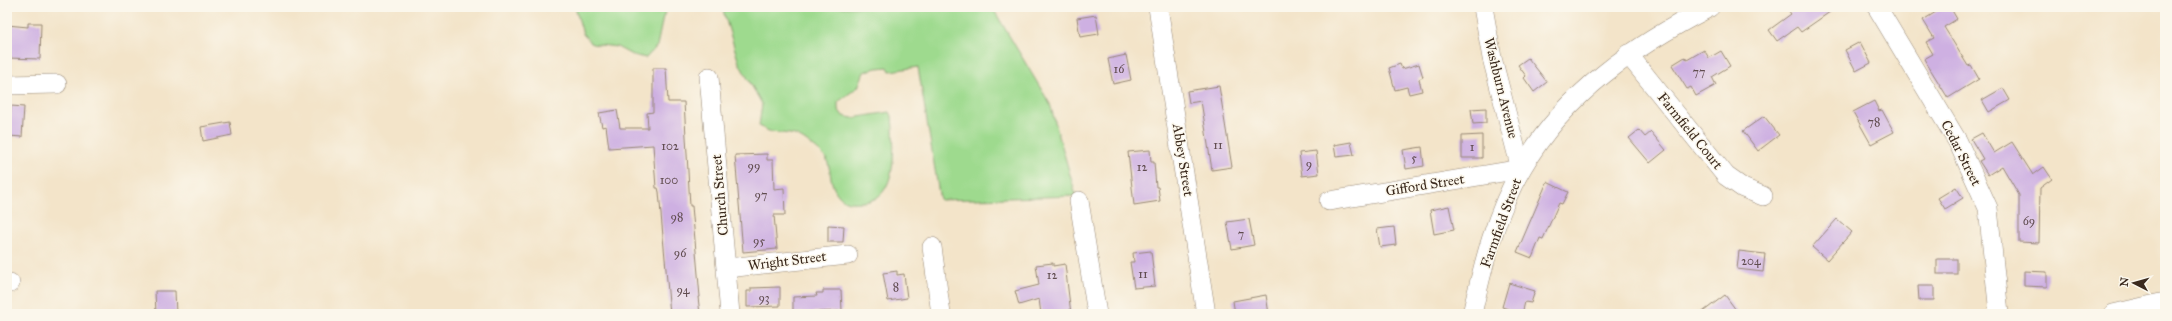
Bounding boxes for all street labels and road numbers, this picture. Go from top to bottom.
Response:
street label: Washburn Avenue [1480,36,1522,140]
street label: Farmfield Court [1654,89,1726,173]
street label: Cedar Street [1937,117,1985,189]
street label: Abbey Street [1169,122,1197,197]
street label: Church Street [708,154,732,236]
street label: Gifford Street [1384,170,1466,200]
street label: Farmfield Street [1477,176,1525,270]
street label: Wright Street [747,248,827,274]

